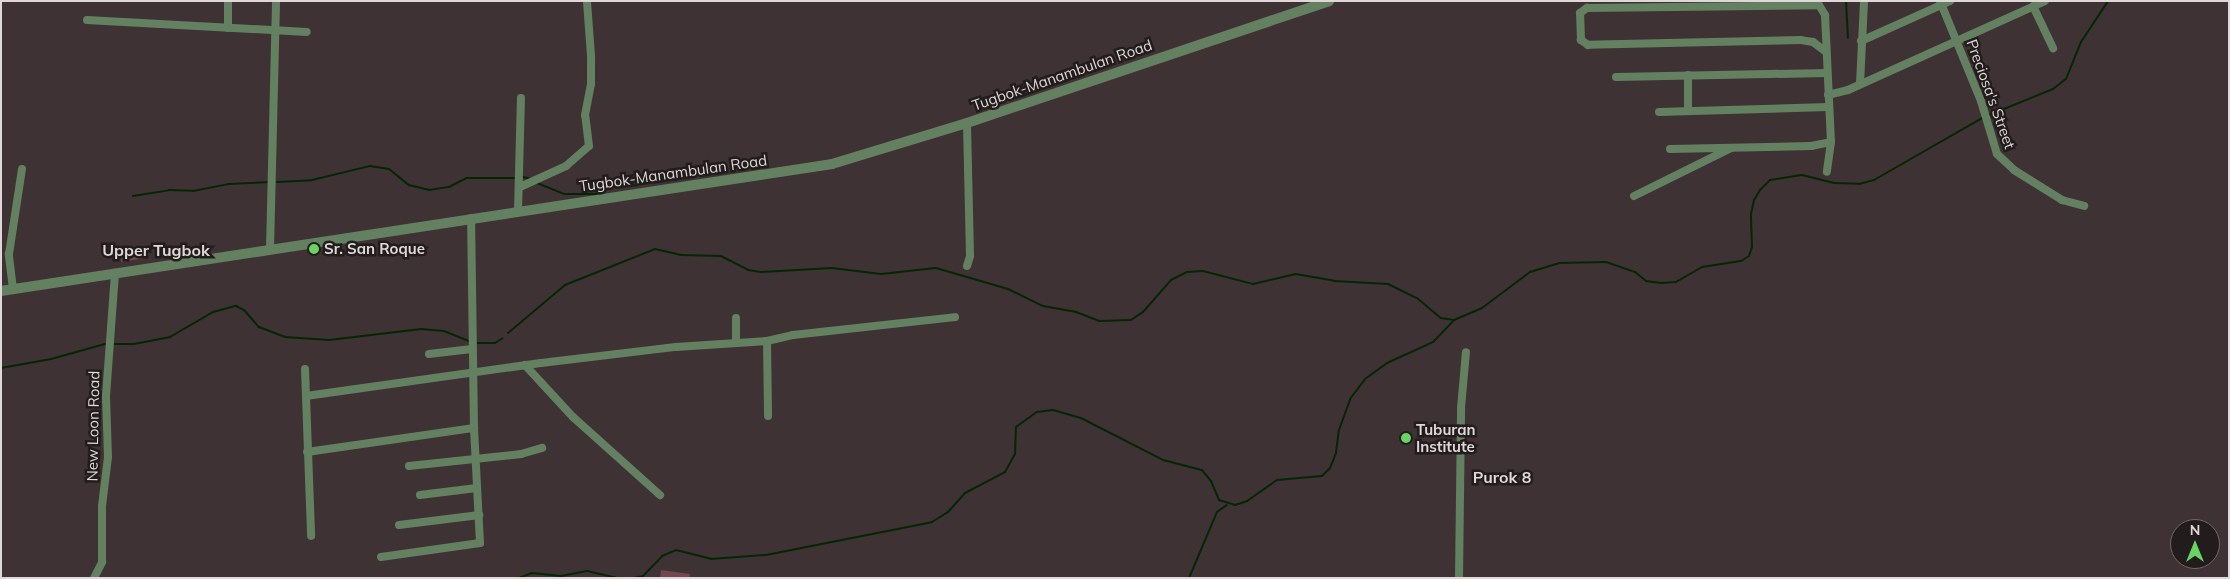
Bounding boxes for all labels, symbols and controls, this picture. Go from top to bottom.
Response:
street label: Tugbok-Manambulan Road [969,36,1155,114]
street label: Preciosa's Street [1963,37,2019,151]
street label: Tugbok-Manambulan Road [578,151,768,195]
district label: Upper Tugbok [102,240,210,260]
place label: Sr. San Roque [324,240,425,258]
marker: Sr. San Roque [308,243,320,255]
street label: New Loon Road [83,370,103,482]
place label: Tuburan Institute [1416,420,1476,455]
marker: Tuburan Institute [1400,432,1412,444]
district label: Purok 8 [1473,467,1531,487]
north arrow [2170,519,2220,569]
text: N [2190,521,2200,539]

